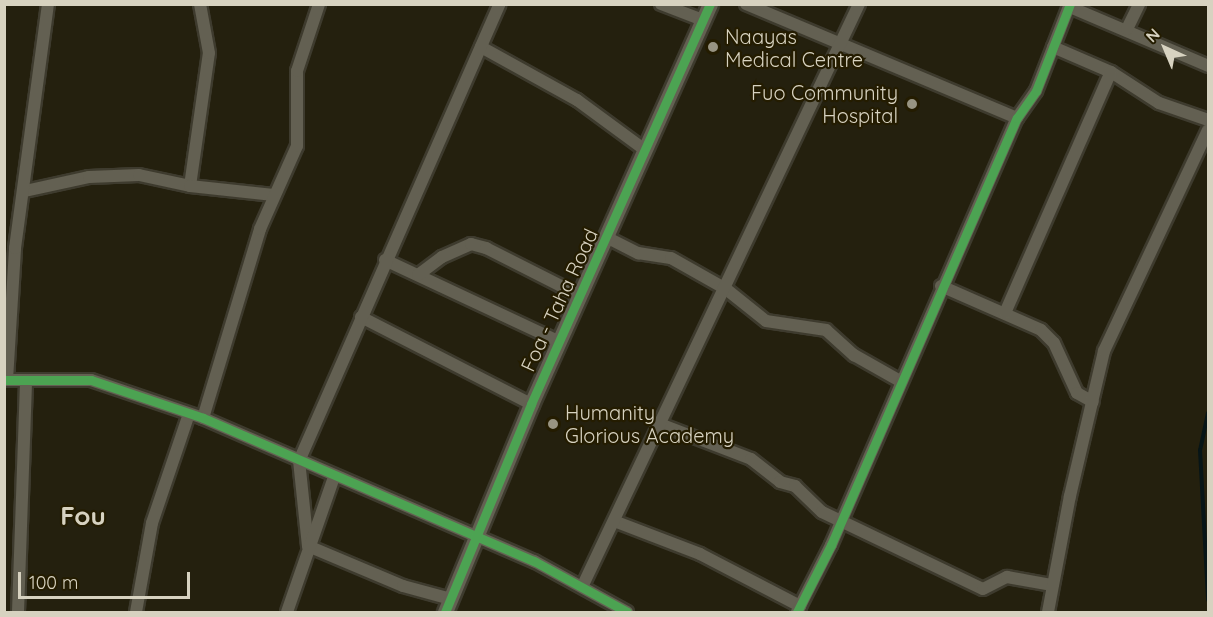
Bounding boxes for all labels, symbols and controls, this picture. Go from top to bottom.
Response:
north arrow [1135,18,1195,78]
place label: Naayas Medical Centre [725,24,863,71]
text: N [1141,24,1164,46]
marker: Naayas Medical Centre [706,40,720,54]
place label: Fuo Community Hospital [751,80,898,127]
marker: Fuo Community Hospital [903,95,921,113]
street label: Foa - Taha Road [515,225,603,375]
place label: Humanity Glorious Academy [565,400,734,447]
marker: Humanity Glorious Academy [546,417,560,431]
district label: Fou [60,500,106,532]
scale bar [21,560,194,598]
text: 100 m [29,571,78,594]

